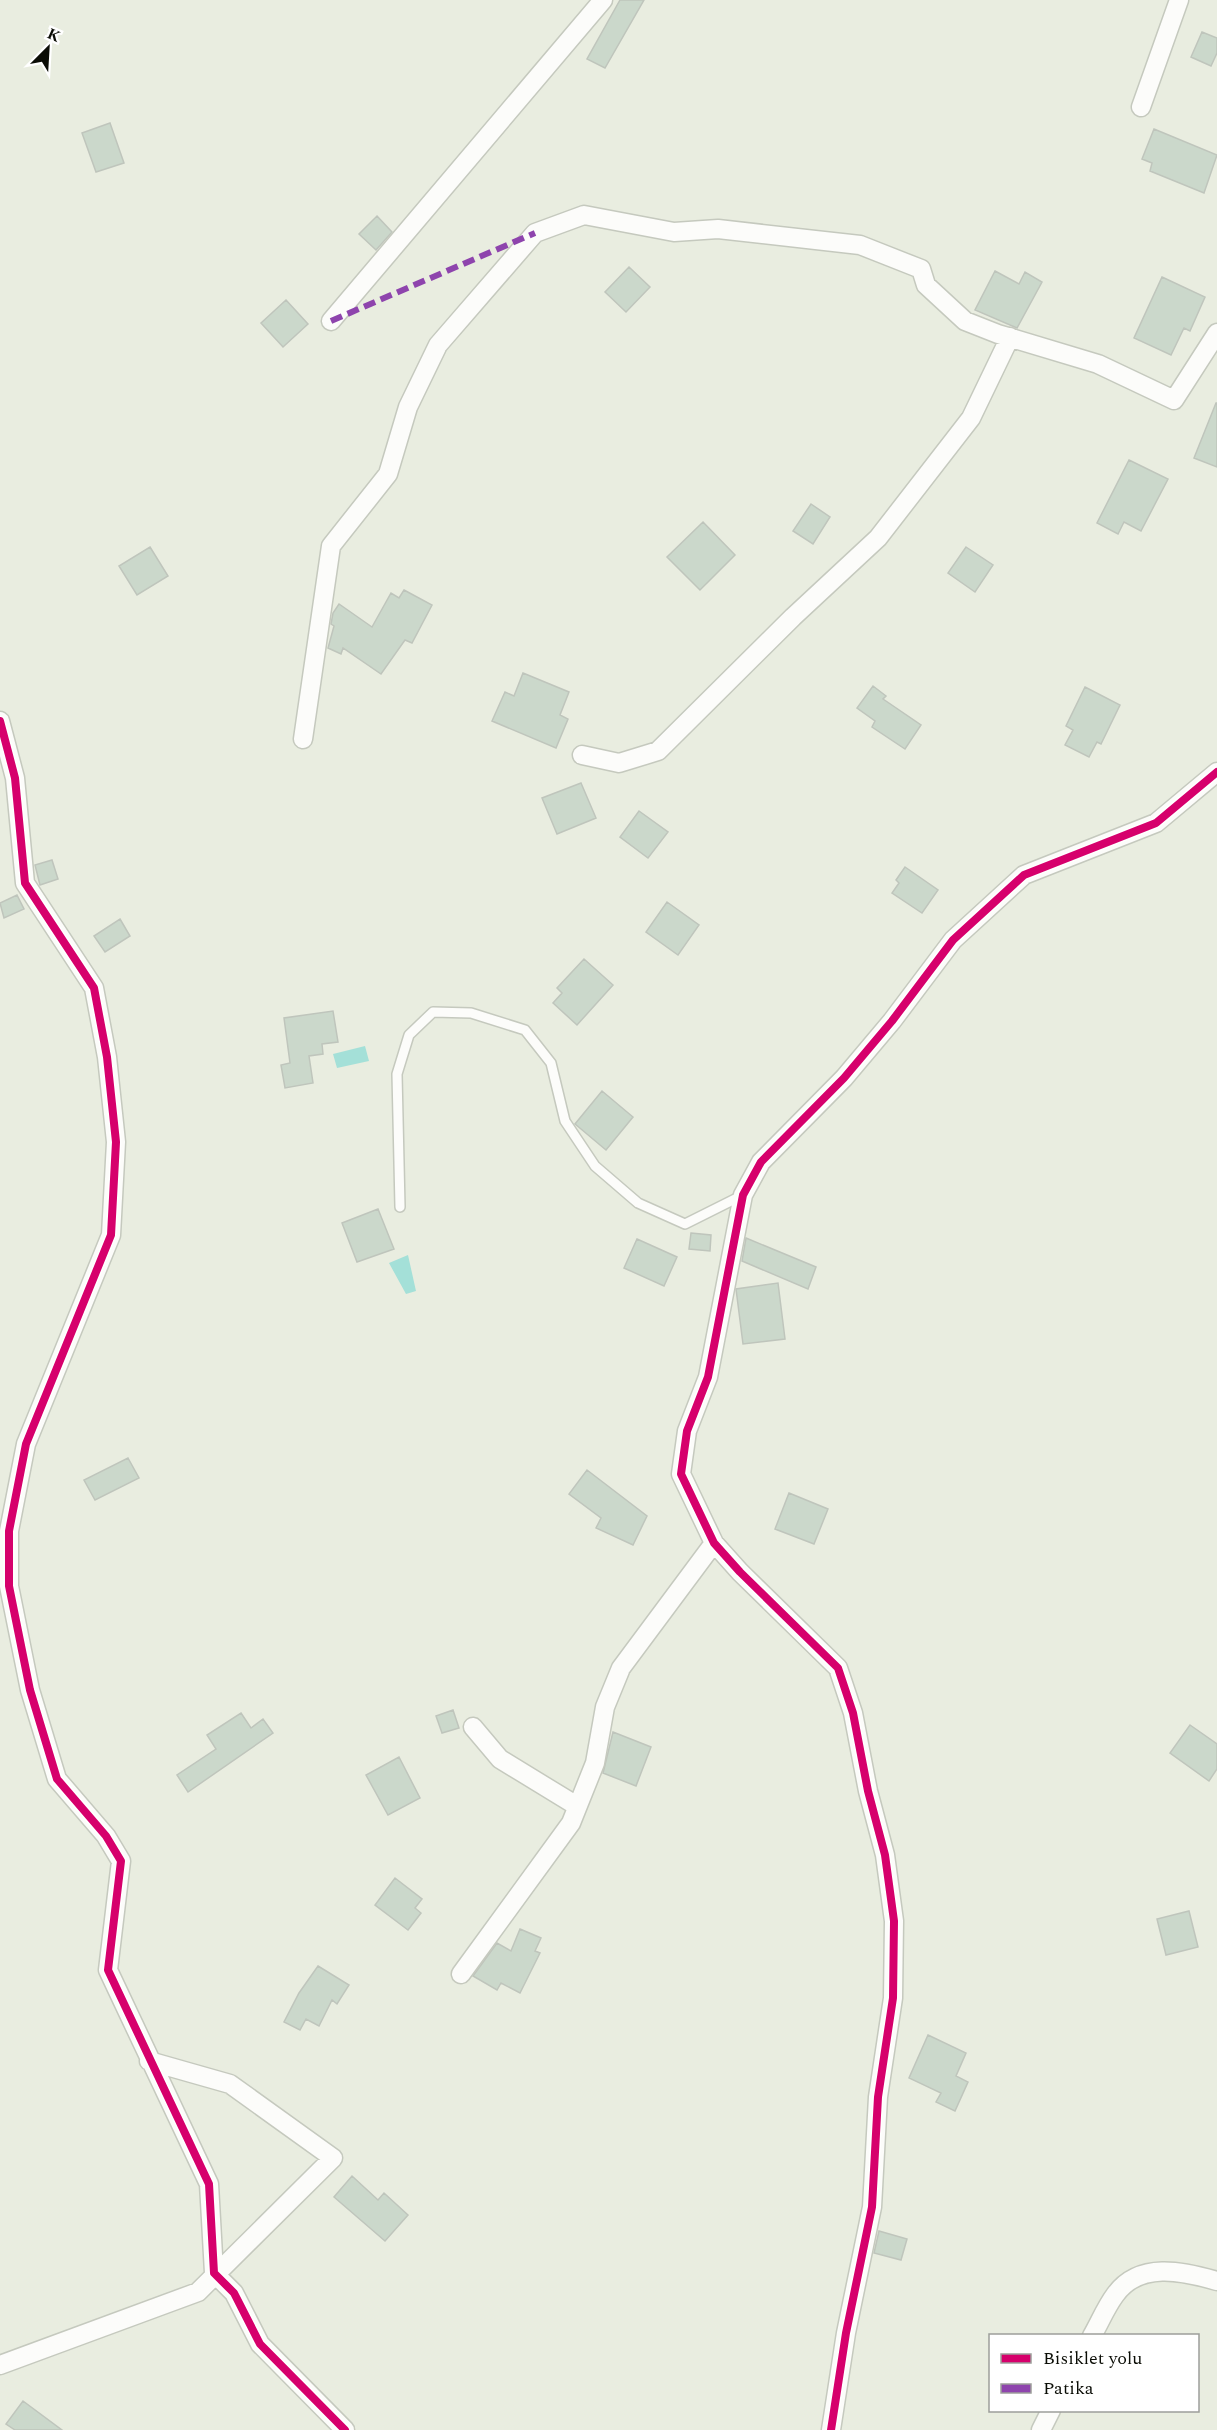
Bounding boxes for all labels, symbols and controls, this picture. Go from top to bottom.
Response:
north arrow [18,18,78,78]
text: K [43,22,65,49]
legend [989,2334,1199,2412]
text: Bisiklet yolu [1043,2345,1142,2372]
text: Patika [1043,2375,1094,2402]

